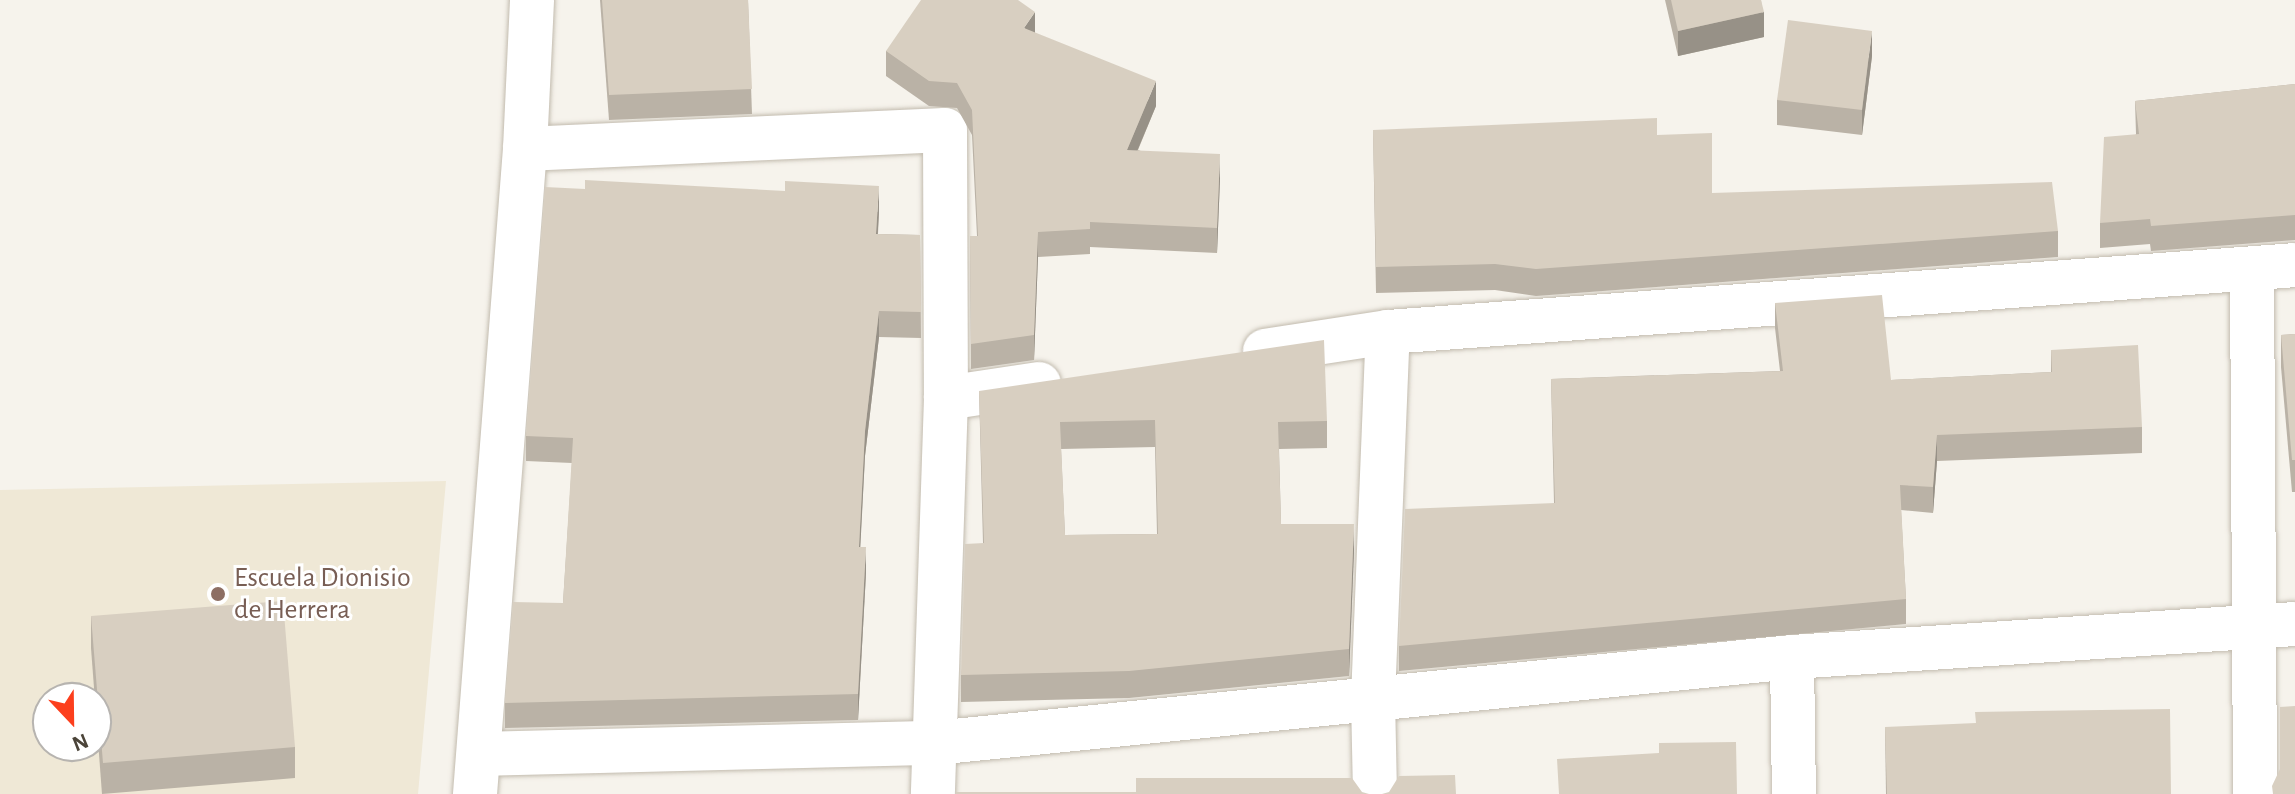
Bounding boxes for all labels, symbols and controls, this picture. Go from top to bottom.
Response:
place label: Escuela Dionisio de Herrera [234,561,411,627]
marker: Escuela Dionisio de Herrera [209,585,227,603]
north arrow [32,682,112,762]
text: N [69,729,91,755]

